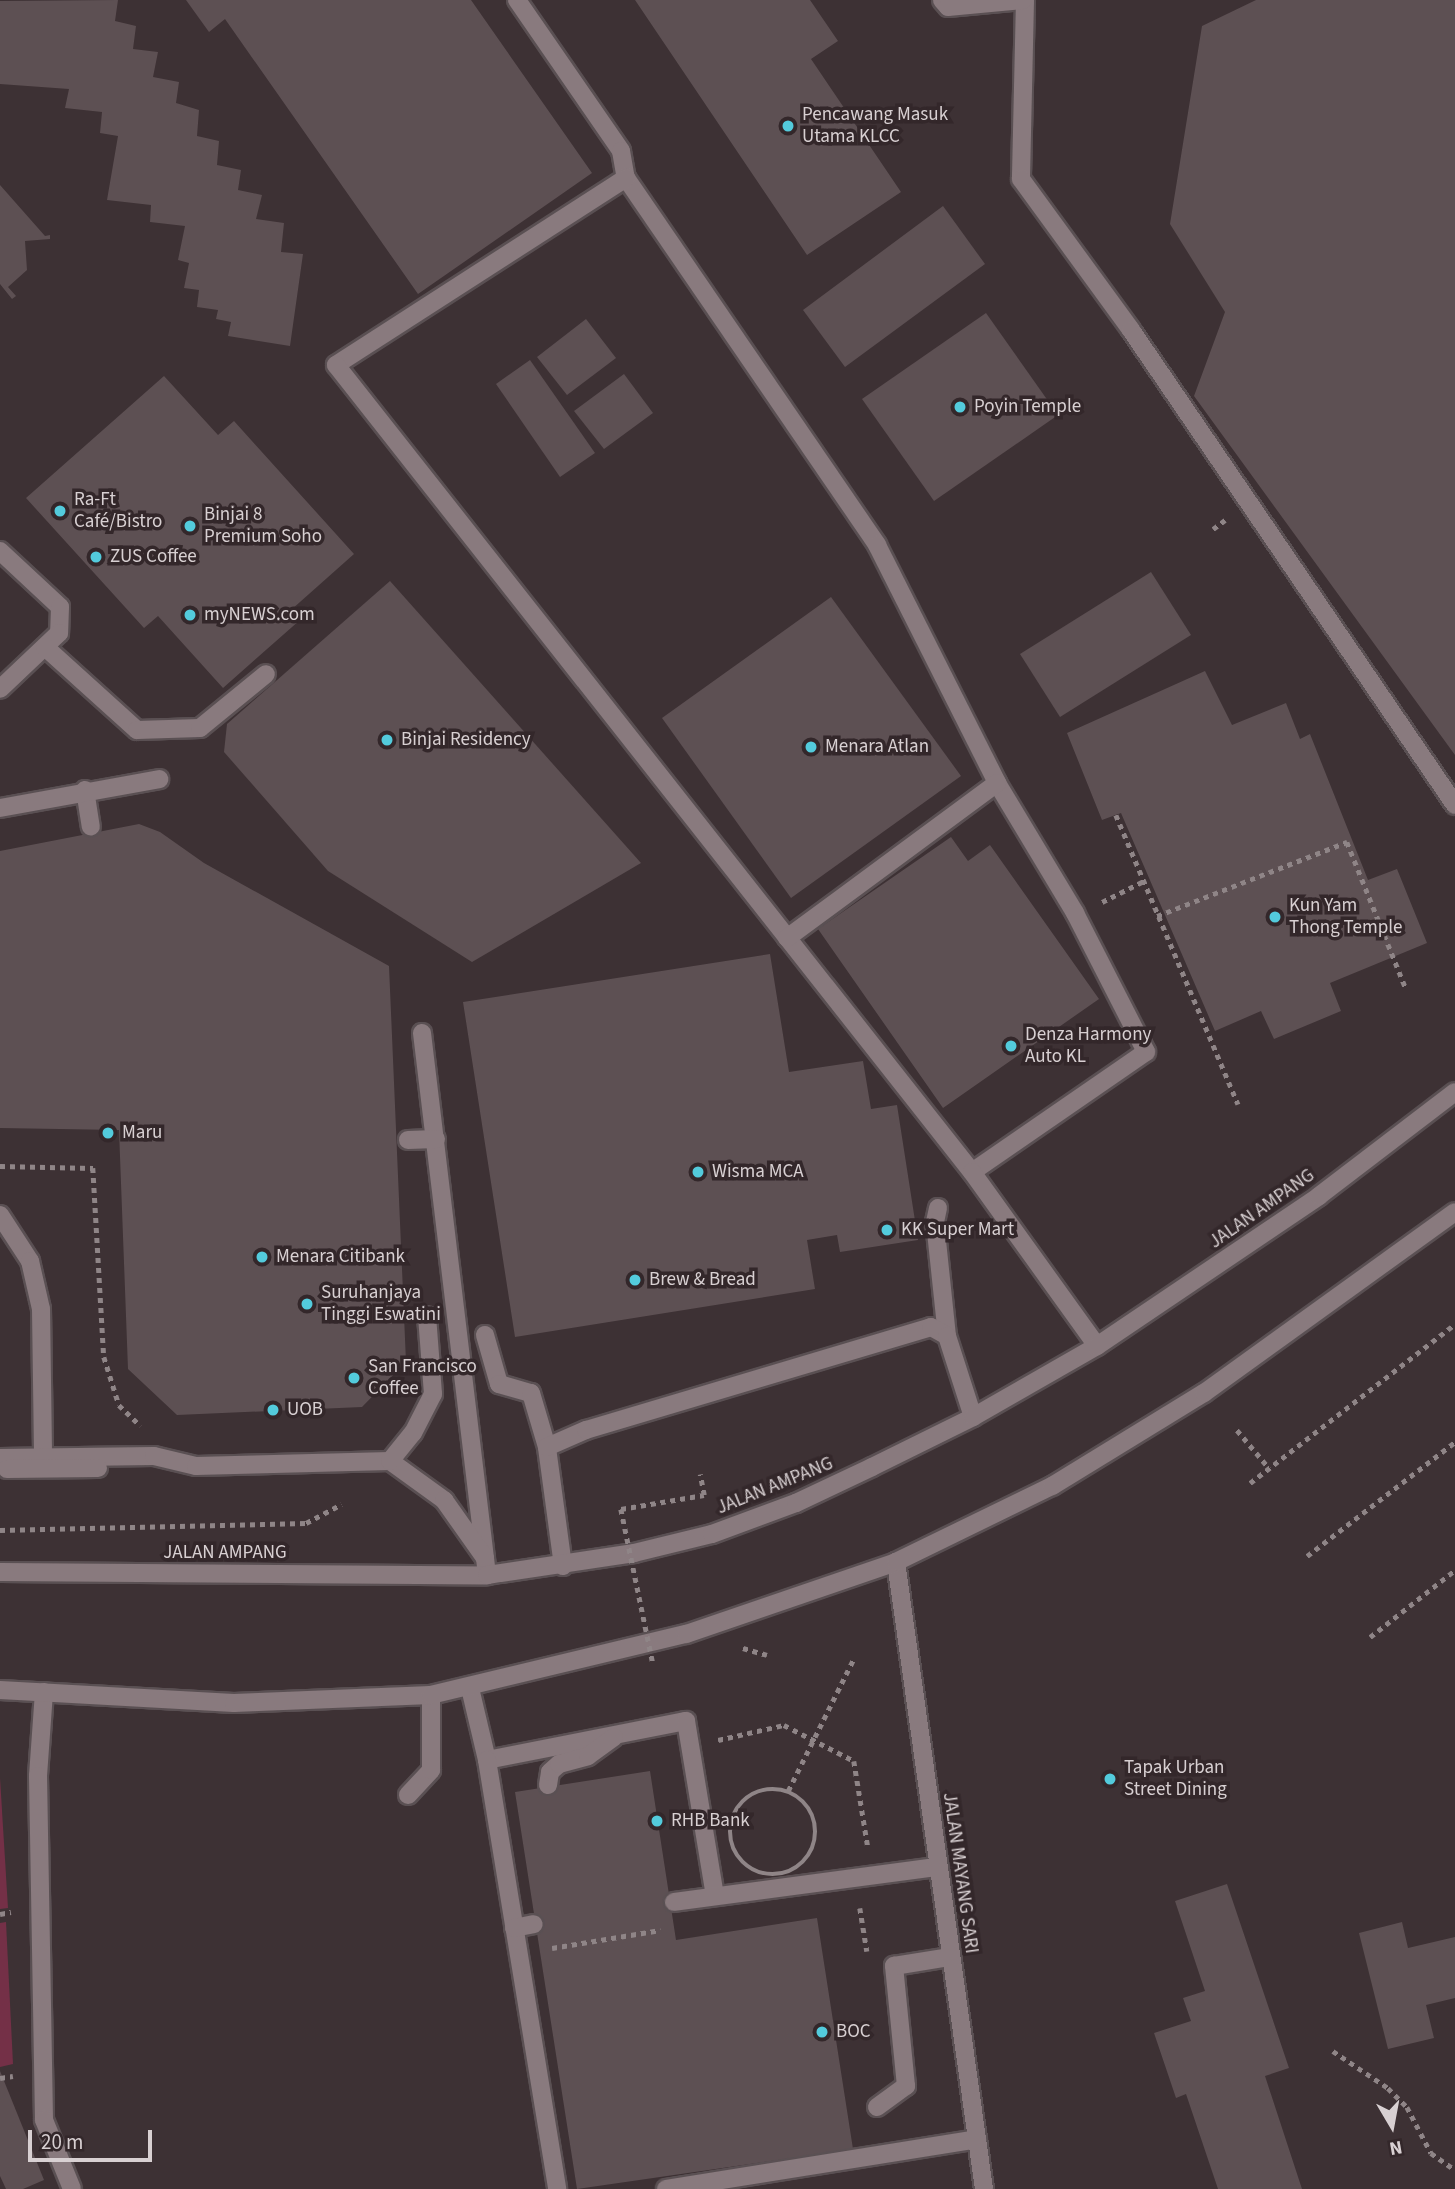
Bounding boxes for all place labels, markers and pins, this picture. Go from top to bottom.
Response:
place label: Pencawang Masuk Utama KLCC [802,104,948,148]
marker: Pencawang Masuk Utama KLCC [780,118,796,134]
place label: Poyin Temple [974,396,1081,418]
marker: Poyin Temple [952,399,968,415]
place label: Ra-Ft Café/Bistro [74,489,162,533]
marker: Ra-Ft Café/Bistro [52,503,68,519]
place label: Binjai 8 Premium Soho [204,504,322,548]
marker: Binjai 8 Premium Soho [182,518,198,534]
place label: ZUS Coffee [110,546,197,568]
marker: ZUS Coffee [88,549,104,565]
place label: myNEWS.com [204,604,315,626]
marker: myNEWS.com [182,607,198,623]
place label: Binjai Residency [401,729,531,751]
marker: Binjai Residency [379,732,395,748]
place label: Menara Atlan [825,736,929,758]
marker: Menara Atlan [803,739,819,755]
place label: Kun Yam Thong Temple [1289,895,1403,939]
marker: Kun Yam Thong Temple [1267,909,1283,925]
place label: Denza Harmony Auto KL [1025,1024,1151,1068]
marker: Denza Harmony Auto KL [1003,1038,1019,1054]
place label: Maru [122,1122,162,1144]
marker: Maru [100,1125,116,1141]
place label: Wisma MCA [712,1161,804,1183]
marker: Wisma MCA [690,1164,706,1180]
place label: KK Super Mart [901,1219,1014,1241]
marker: KK Super Mart [879,1222,895,1238]
place label: Menara Citibank [276,1246,405,1268]
marker: Menara Citibank [254,1249,270,1265]
place label: Brew & Bread [649,1269,756,1291]
marker: Brew & Bread [627,1272,643,1288]
place label: Suruhanjaya Tinggi Eswatini [321,1282,441,1326]
marker: Suruhanjaya Tinggi Eswatini [299,1296,315,1312]
place label: San Francisco Coffee [368,1356,477,1400]
marker: San Francisco Coffee [346,1370,362,1386]
place label: UOB [287,1399,323,1421]
marker: UOB [265,1402,281,1418]
place label: Tapak Urban Street Dining [1124,1757,1227,1801]
marker: Tapak Urban Street Dining [1102,1771,1118,1787]
place label: RHB Bank [671,1810,750,1832]
marker: RHB Bank [649,1813,665,1829]
place label: BOC [836,2021,871,2043]
marker: BOC [814,2024,830,2040]

